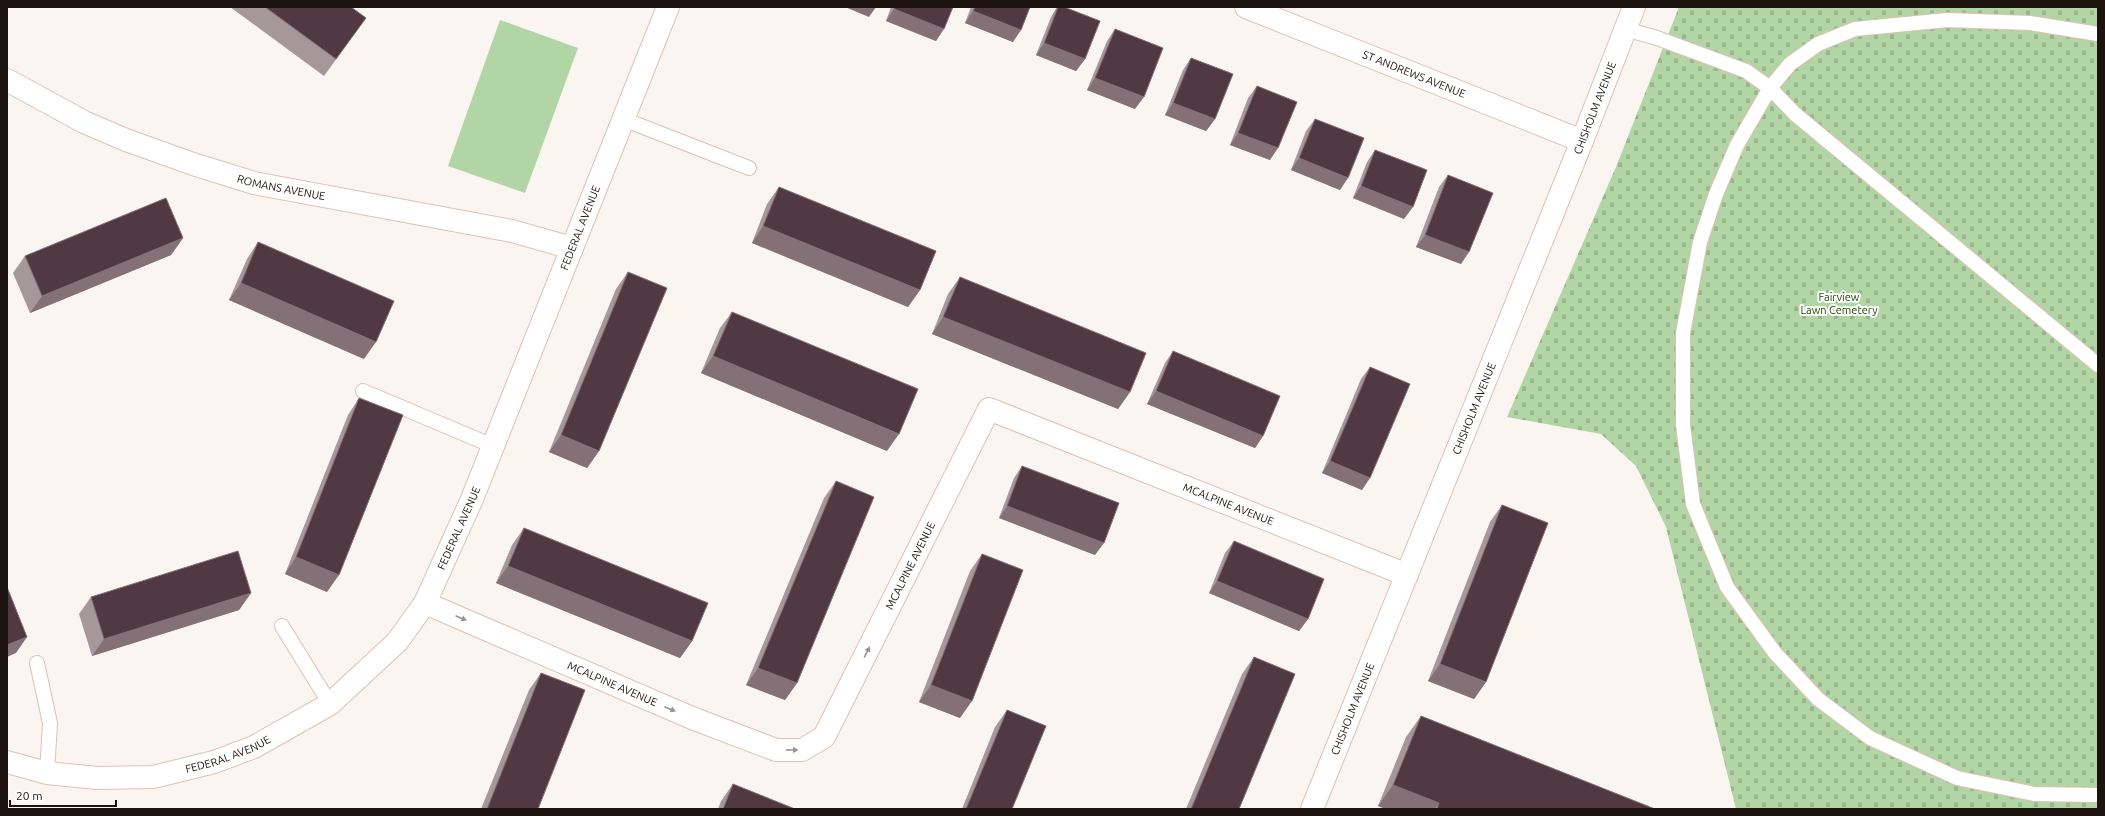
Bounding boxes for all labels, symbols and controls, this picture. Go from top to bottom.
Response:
street label: ST ANDREWS AVENUE [1361,48,1467,100]
street label: CHISHOLM AVENUE [1571,60,1618,156]
street label: ROMANS AVENUE [236,172,326,202]
street label: FEDERAL AVENUE [558,184,602,272]
park label: Fairview Lawn Cemetery [1800,291,1878,316]
street label: CHISHOLM AVENUE [1450,361,1498,456]
street label: MCALPINE AVENUE [1181,481,1276,528]
street label: FEDERAL AVENUE [435,485,482,572]
street label: MCALPINE AVENUE [883,520,937,611]
one-way arrow [455,615,466,621]
one-way arrow [863,647,870,658]
street label: MCALPINE AVENUE [566,659,659,708]
street label: CHISHOLM AVENUE [1329,661,1376,757]
one-way arrow [664,706,676,712]
street label: FEDERAL AVENUE [184,733,272,775]
one-way arrow [786,747,799,753]
scale bar [10,782,116,808]
text: 20 m [16,789,43,802]

